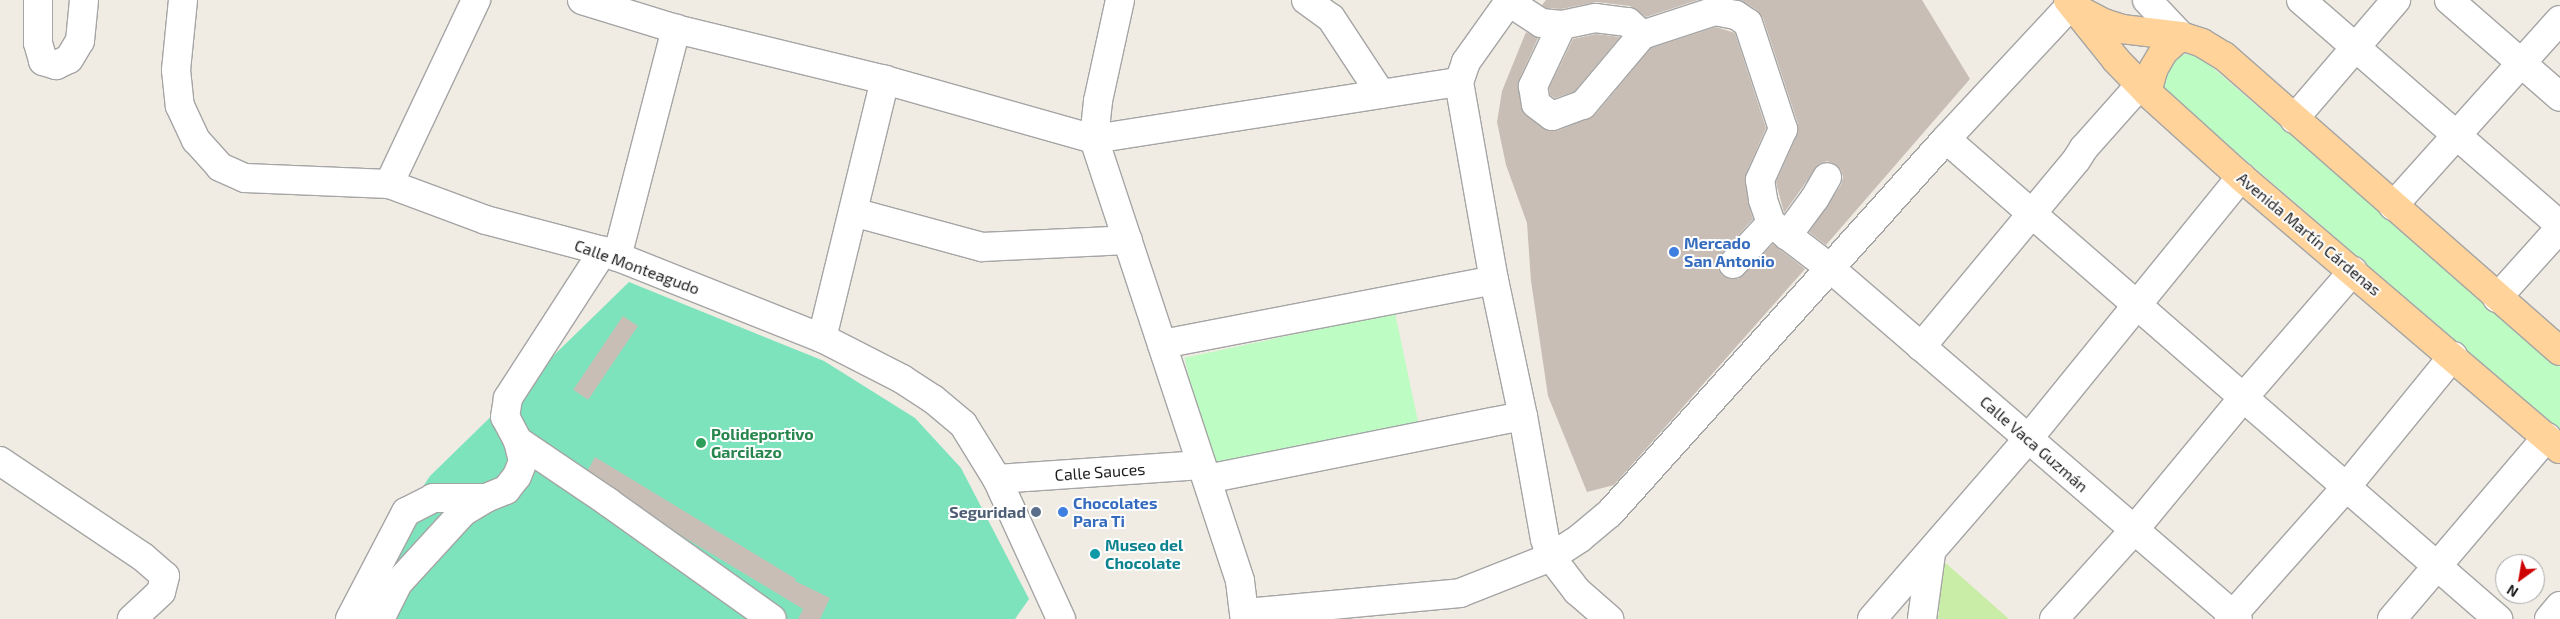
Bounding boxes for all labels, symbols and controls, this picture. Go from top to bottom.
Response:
street label: Avenida Martín Cárdenas [2233,168,2385,300]
place label: Mercado San Antonio [1684,233,1775,271]
street label: Calle Monteagudo [572,235,702,299]
marker: Mercado San Antonio [1668,246,1680,258]
street label: Calle Vaca Guzmán [1976,392,2092,496]
place label: Polideportivo Garcilazo [711,424,814,462]
marker: Polideportivo Garcilazo [695,437,707,449]
street label: Calle Sauces [1054,459,1146,485]
place label: Chocolates Para Ti [1073,493,1157,531]
place label: Seguridad [949,502,1026,522]
marker: Seguridad [1030,506,1042,518]
marker: Chocolates Para Ti [1057,506,1069,518]
place label: Museo del Chocolate [1105,535,1183,573]
marker: Museo del Chocolate [1089,548,1101,560]
north arrow [2495,554,2545,604]
text: N [2504,581,2521,601]

